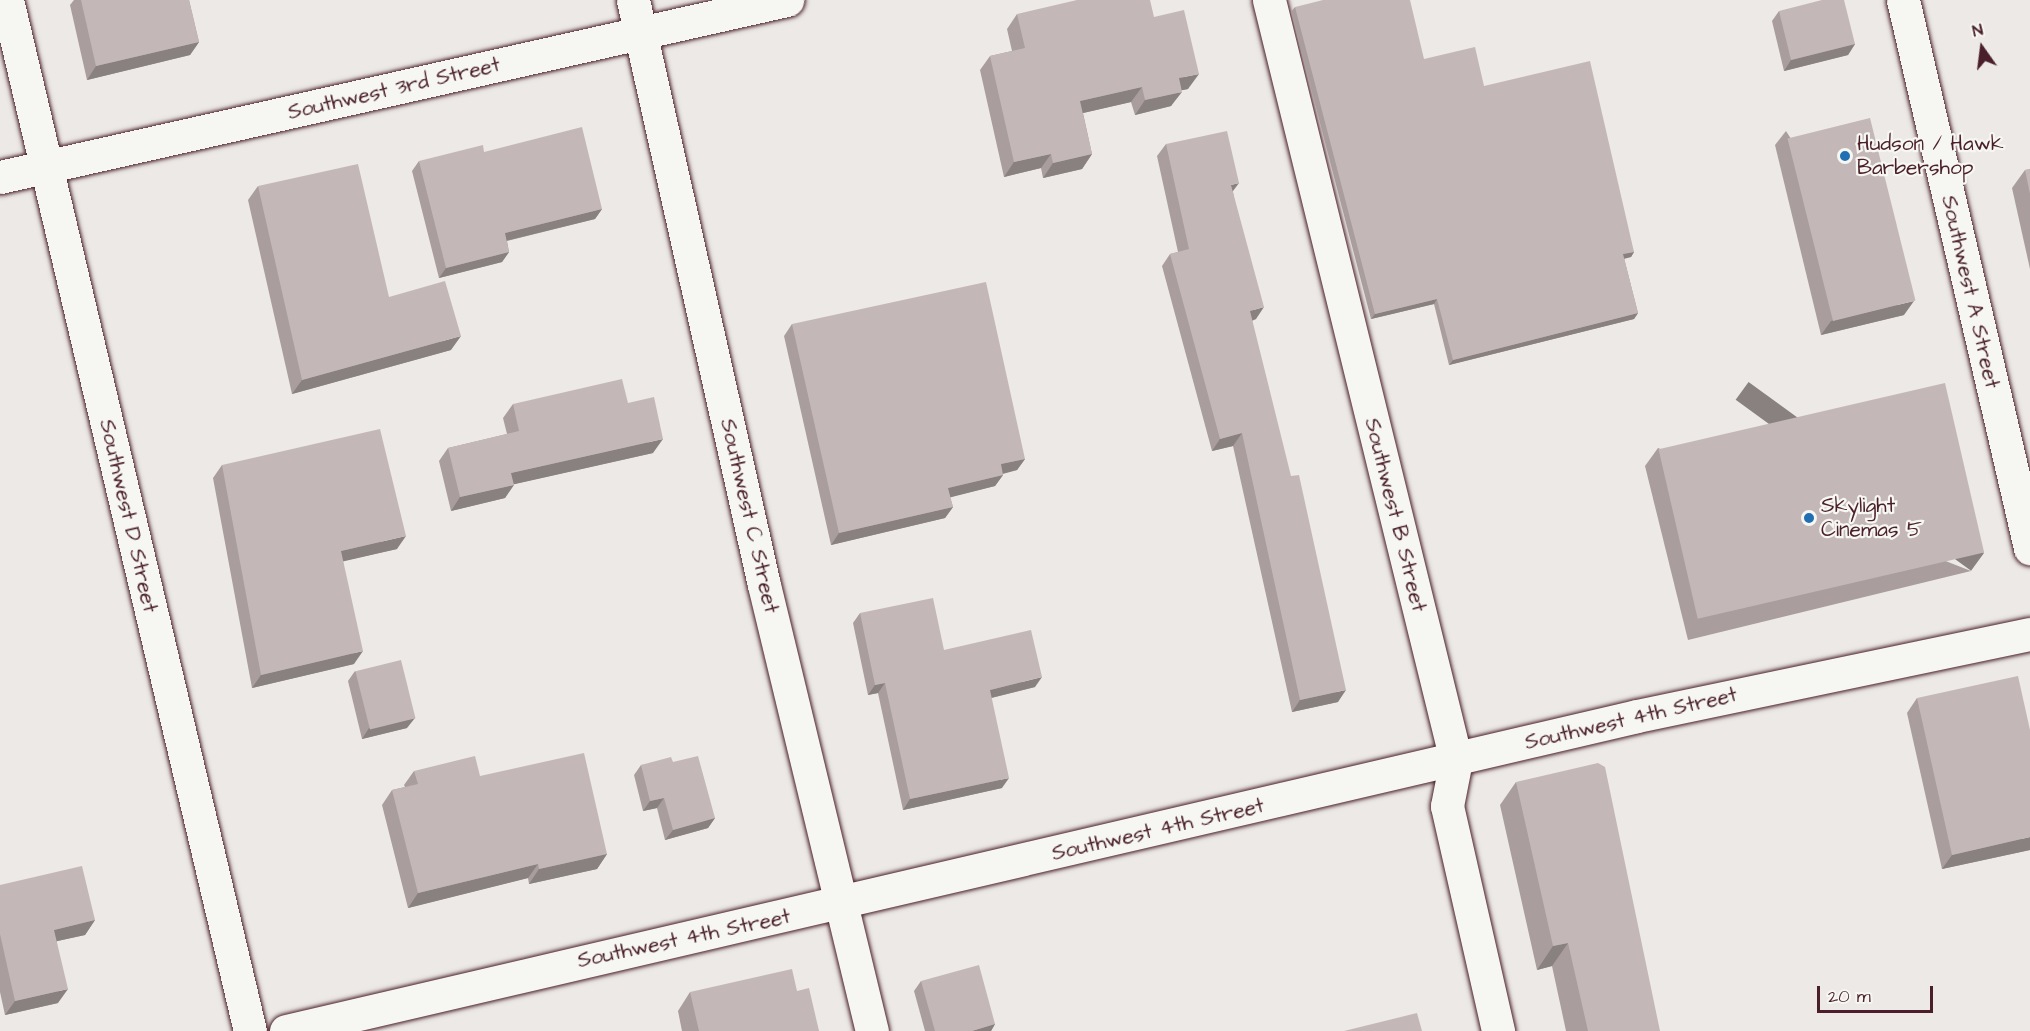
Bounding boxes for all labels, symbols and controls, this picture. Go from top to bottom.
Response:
north arrow [1952,18,2012,78]
text: N [1970,19,1985,42]
street label: Southwest 3rd Street [286,52,502,126]
place label: Hudson / Hawk Barbershop [1857,131,2004,181]
marker: Hudson / Hawk Barbershop [1838,149,1852,163]
street label: Southwest A Street [1936,193,2004,391]
street label: Southwest C Street [714,416,784,616]
street label: Southwest B Street [1359,416,1431,614]
street label: Southwest D Street [94,417,162,615]
place label: Skylight Cinemas 5 [1821,493,1922,543]
marker: Skylight Cinemas 5 [1802,511,1816,525]
street label: Southwest 4th Street [1522,682,1740,756]
street label: Southwest 4th Street [1049,793,1267,867]
street label: Southwest 4th Street [575,904,793,974]
scale bar [1820,974,1936,1012]
text: 20 m [1828,984,1871,1009]

